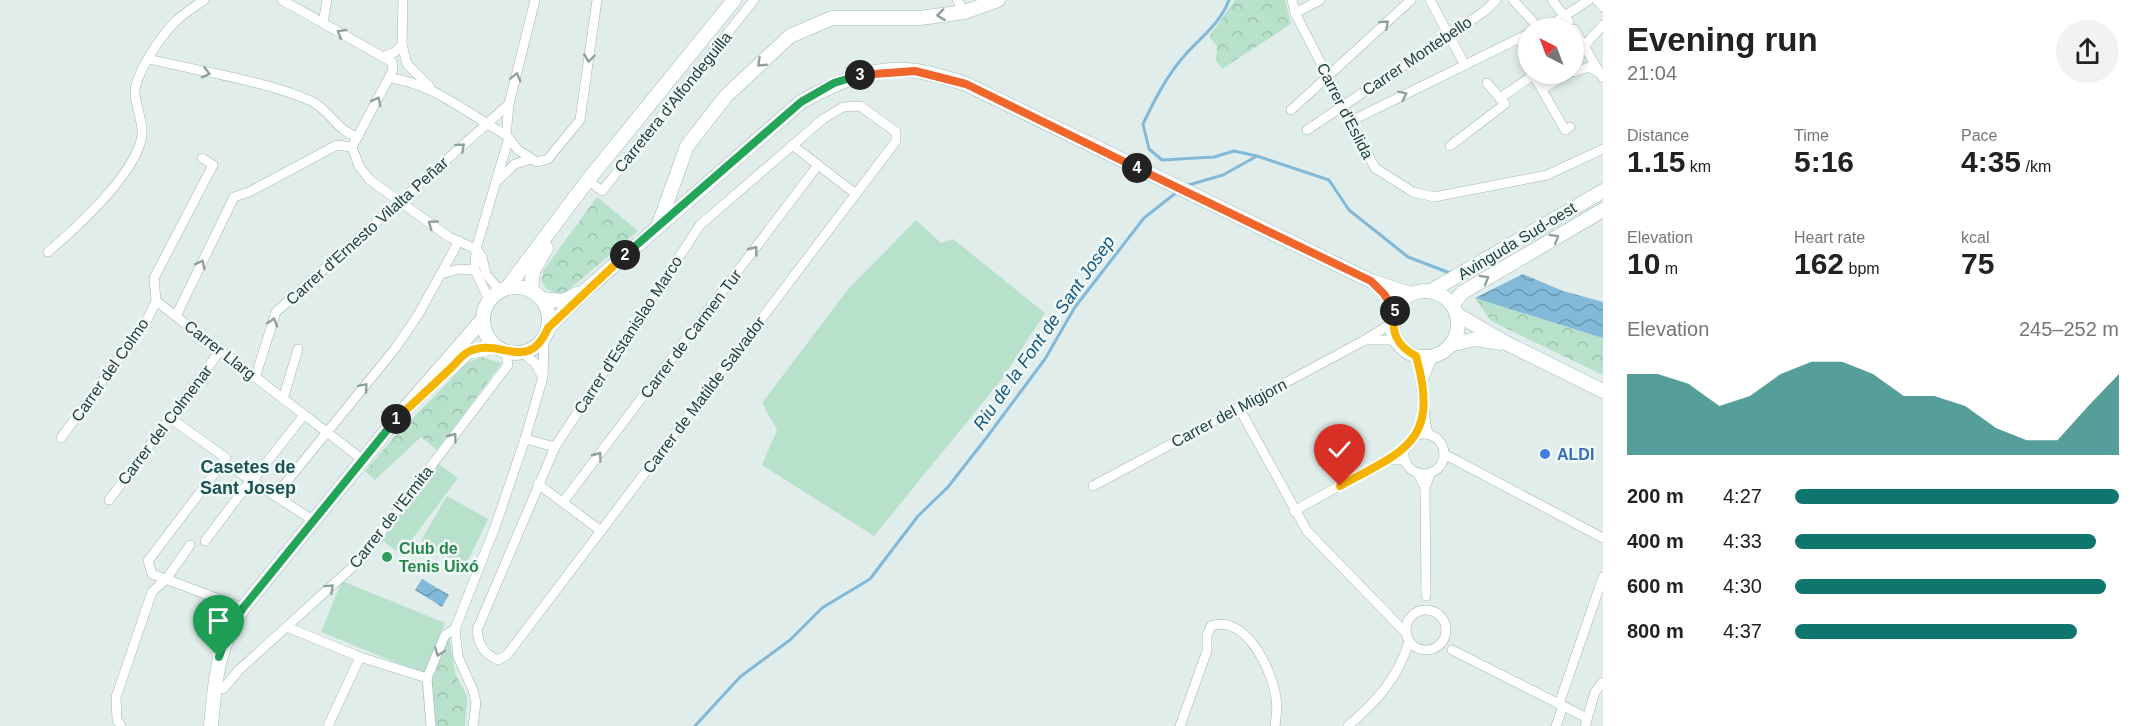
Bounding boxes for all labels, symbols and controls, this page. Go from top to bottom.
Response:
one-way arrow [937,9,946,21]
street label: Carrer Montebello [1359,13,1475,99]
north arrow [1518,18,1584,84]
map controls [1518,18,1584,84]
one-way arrow [1378,20,1388,31]
button: share [2056,20,2119,83]
text: Evening run [1627,21,1818,58]
street label: Carretera d'Alfondeguilla [611,28,735,176]
one-way arrow [337,29,347,41]
one-way arrow [583,53,595,63]
one-way arrow [758,56,768,67]
pin: 3 [845,60,875,90]
street label: Carrer d'Eslida [1314,60,1377,162]
text: 21:04 [1627,62,1677,84]
one-way arrow [201,65,211,78]
text: 3 [856,66,864,83]
one-way arrow [508,72,521,82]
one-way arrow [1397,91,1407,102]
one-way arrow [370,96,381,107]
text: Distance [1627,127,1689,144]
text: Time [1794,127,1829,144]
text: Pace [1961,127,1997,144]
one-way arrow [454,143,465,154]
text: 1.15 [1627,145,1685,178]
text: 5:16 [1794,145,1854,178]
text: 4:35 [1961,145,2021,178]
street label: Carrer d'Ernesto Vilalta Peñar [283,153,452,308]
pin: 4 [1122,153,1152,183]
text: km [1685,158,1711,175]
text: /km [2021,158,2051,175]
text: 4 [1133,159,1141,176]
street label: Avinguda Sud-oest [1455,199,1580,283]
one-way arrow [427,221,438,232]
text: Elevation [1627,229,1693,246]
text: Heart rate [1794,229,1865,246]
text: kcal [1961,229,1989,246]
water label: Riu de la Font de Sant Josep [969,232,1119,434]
one-way arrow [1549,233,1559,245]
pin: 2 [610,240,640,270]
one-way arrow [747,245,758,256]
text: 2 [621,246,629,263]
text: 10 [1627,247,1660,280]
text: 162 [1794,247,1844,280]
text: 75 [1961,247,1994,280]
street label: Carrer d'Estanislao Marco [571,253,685,417]
one-way arrow [194,259,206,270]
text: m [1660,260,1678,277]
text: bpm [1844,260,1880,277]
street label: Carrer de Carmen Tur [637,266,745,402]
one-way arrow [1479,275,1490,286]
pin: 5 [1380,296,1410,326]
text: 5 [1391,302,1399,319]
street label: Carrer de Matilde Salvador [640,313,769,476]
street label: Carrer del Colmo [68,315,152,425]
street label: Carrer Llarg [181,317,259,383]
one-way arrow [266,317,278,328]
text: Elevation [1627,318,1709,340]
text: 245–252 m [2019,318,2119,340]
street label: Carrer del Colmenar [115,361,216,488]
street label: Carrer del Migjorn [1168,375,1290,451]
one-way arrow [356,383,367,394]
pin: 1 [381,404,411,434]
text: 1 [392,410,400,427]
pin [1314,424,1365,486]
one-way arrow [446,433,457,444]
icon: check [1323,433,1356,466]
place label: ALDI [1557,446,1594,463]
marker: ALDI [1538,447,1552,461]
one-way arrow [591,451,602,462]
district label: Casetes de Sant Josep [200,457,296,498]
street label: Carrer de l'Ermita [346,462,436,571]
text: 200 m [1627,485,1684,507]
text: 4:27 [1723,485,1762,507]
text: 400 m [1627,530,1684,552]
text: 4:33 [1723,530,1762,552]
place label: Club de Tenis Uixó [399,540,479,575]
marker: Club de Tenis Uixó [380,550,394,564]
text: 600 m [1627,575,1684,597]
text: 4:30 [1723,575,1762,597]
one-way arrow [324,584,334,595]
pin [193,595,244,657]
icon: arrive [202,604,235,637]
text: 800 m [1627,620,1684,642]
text: 4:37 [1723,620,1762,642]
one-way arrow [434,646,446,657]

